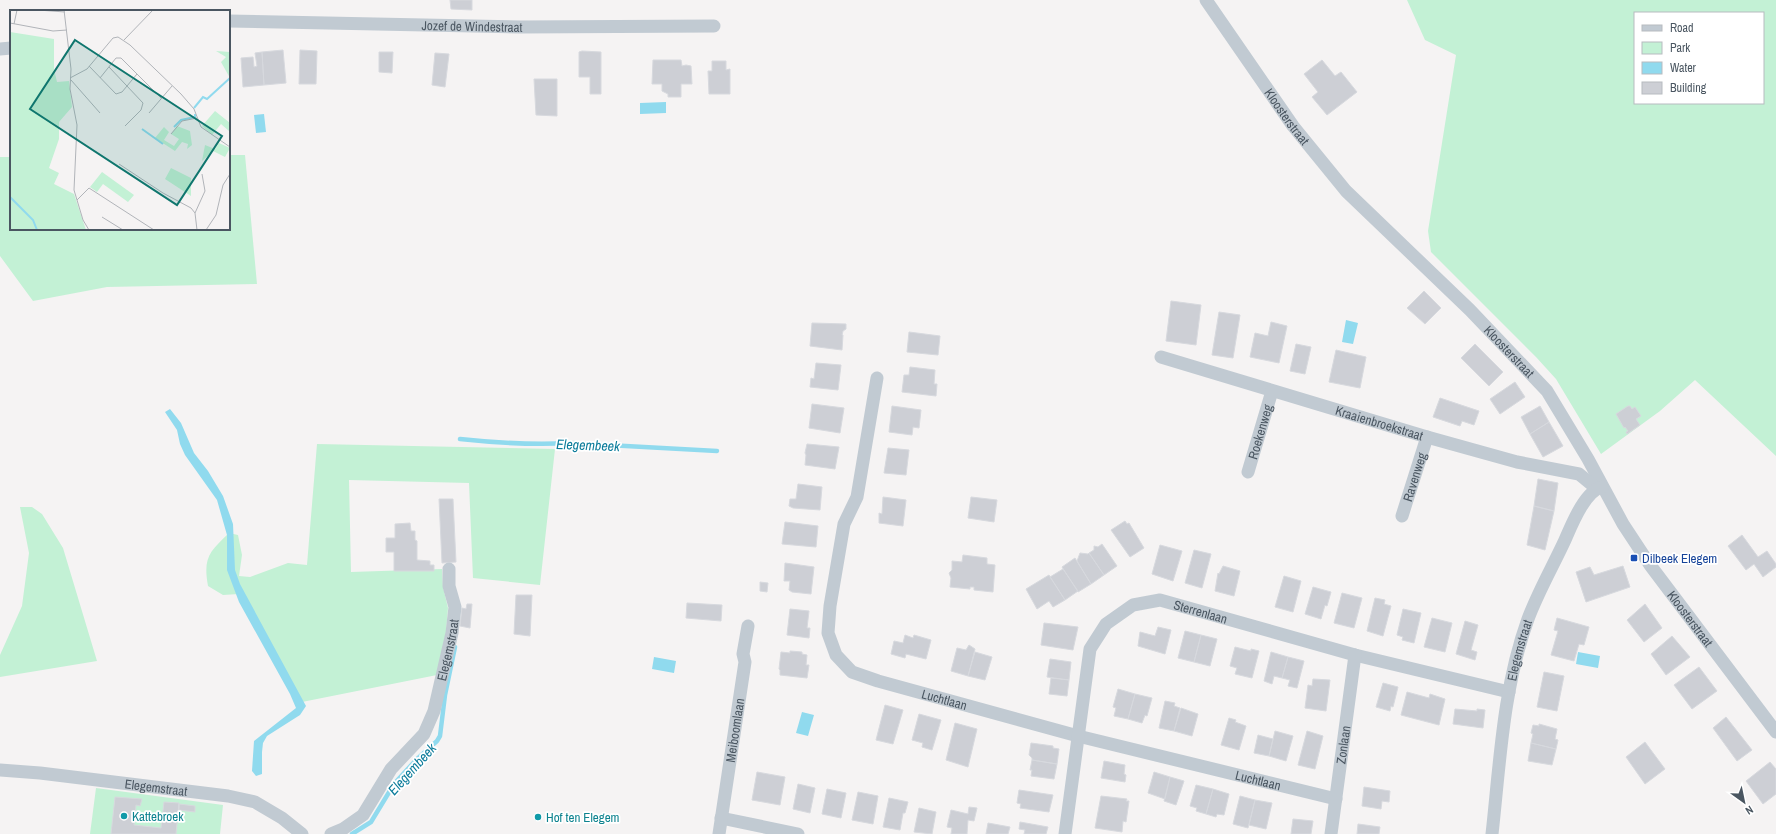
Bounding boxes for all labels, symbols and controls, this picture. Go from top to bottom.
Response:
inset map [10,10,230,230]
legend [1634,12,1764,104]
street label: Jozef de Windestraat [421,16,522,36]
text: Road [1670,20,1694,36]
text: Park [1670,40,1690,56]
text: Water [1670,60,1697,76]
text: Building [1670,80,1707,96]
street label: Kloosterstraat [1261,85,1313,148]
street label: Kloosterstraat [1481,322,1538,381]
street label: Kraaienbroekstraat [1333,401,1425,444]
street label: Roekenweg [1244,402,1276,461]
water label: Elegembeek [556,435,621,455]
street label: Ravenweg [1399,450,1430,504]
place label: Dilbeek Elegem [1642,550,1717,567]
marker: Dilbeek Elegem [1629,553,1639,563]
street label: Kloosterstraat [1664,587,1717,650]
street label: Sterrenlaan [1172,596,1230,627]
street label: Elegemstraat [1503,617,1536,682]
street label: Elegemstraat [433,618,462,683]
street label: Luchtlaan [920,685,969,714]
street label: Meiboomlaan [721,697,748,763]
street label: Zonlaan [1332,724,1354,765]
water label: Elegembeek [384,738,441,799]
street label: Luchtlaan [1234,766,1283,794]
street label: Elegemstraat [124,775,188,799]
north arrow [1724,782,1764,822]
text: N [1743,803,1756,818]
place label: Kattebroek [132,808,184,825]
place label: Hof ten Elegem [546,809,620,826]
marker: Kattebroek [119,811,129,821]
marker: Hof ten Elegem [533,812,543,822]

